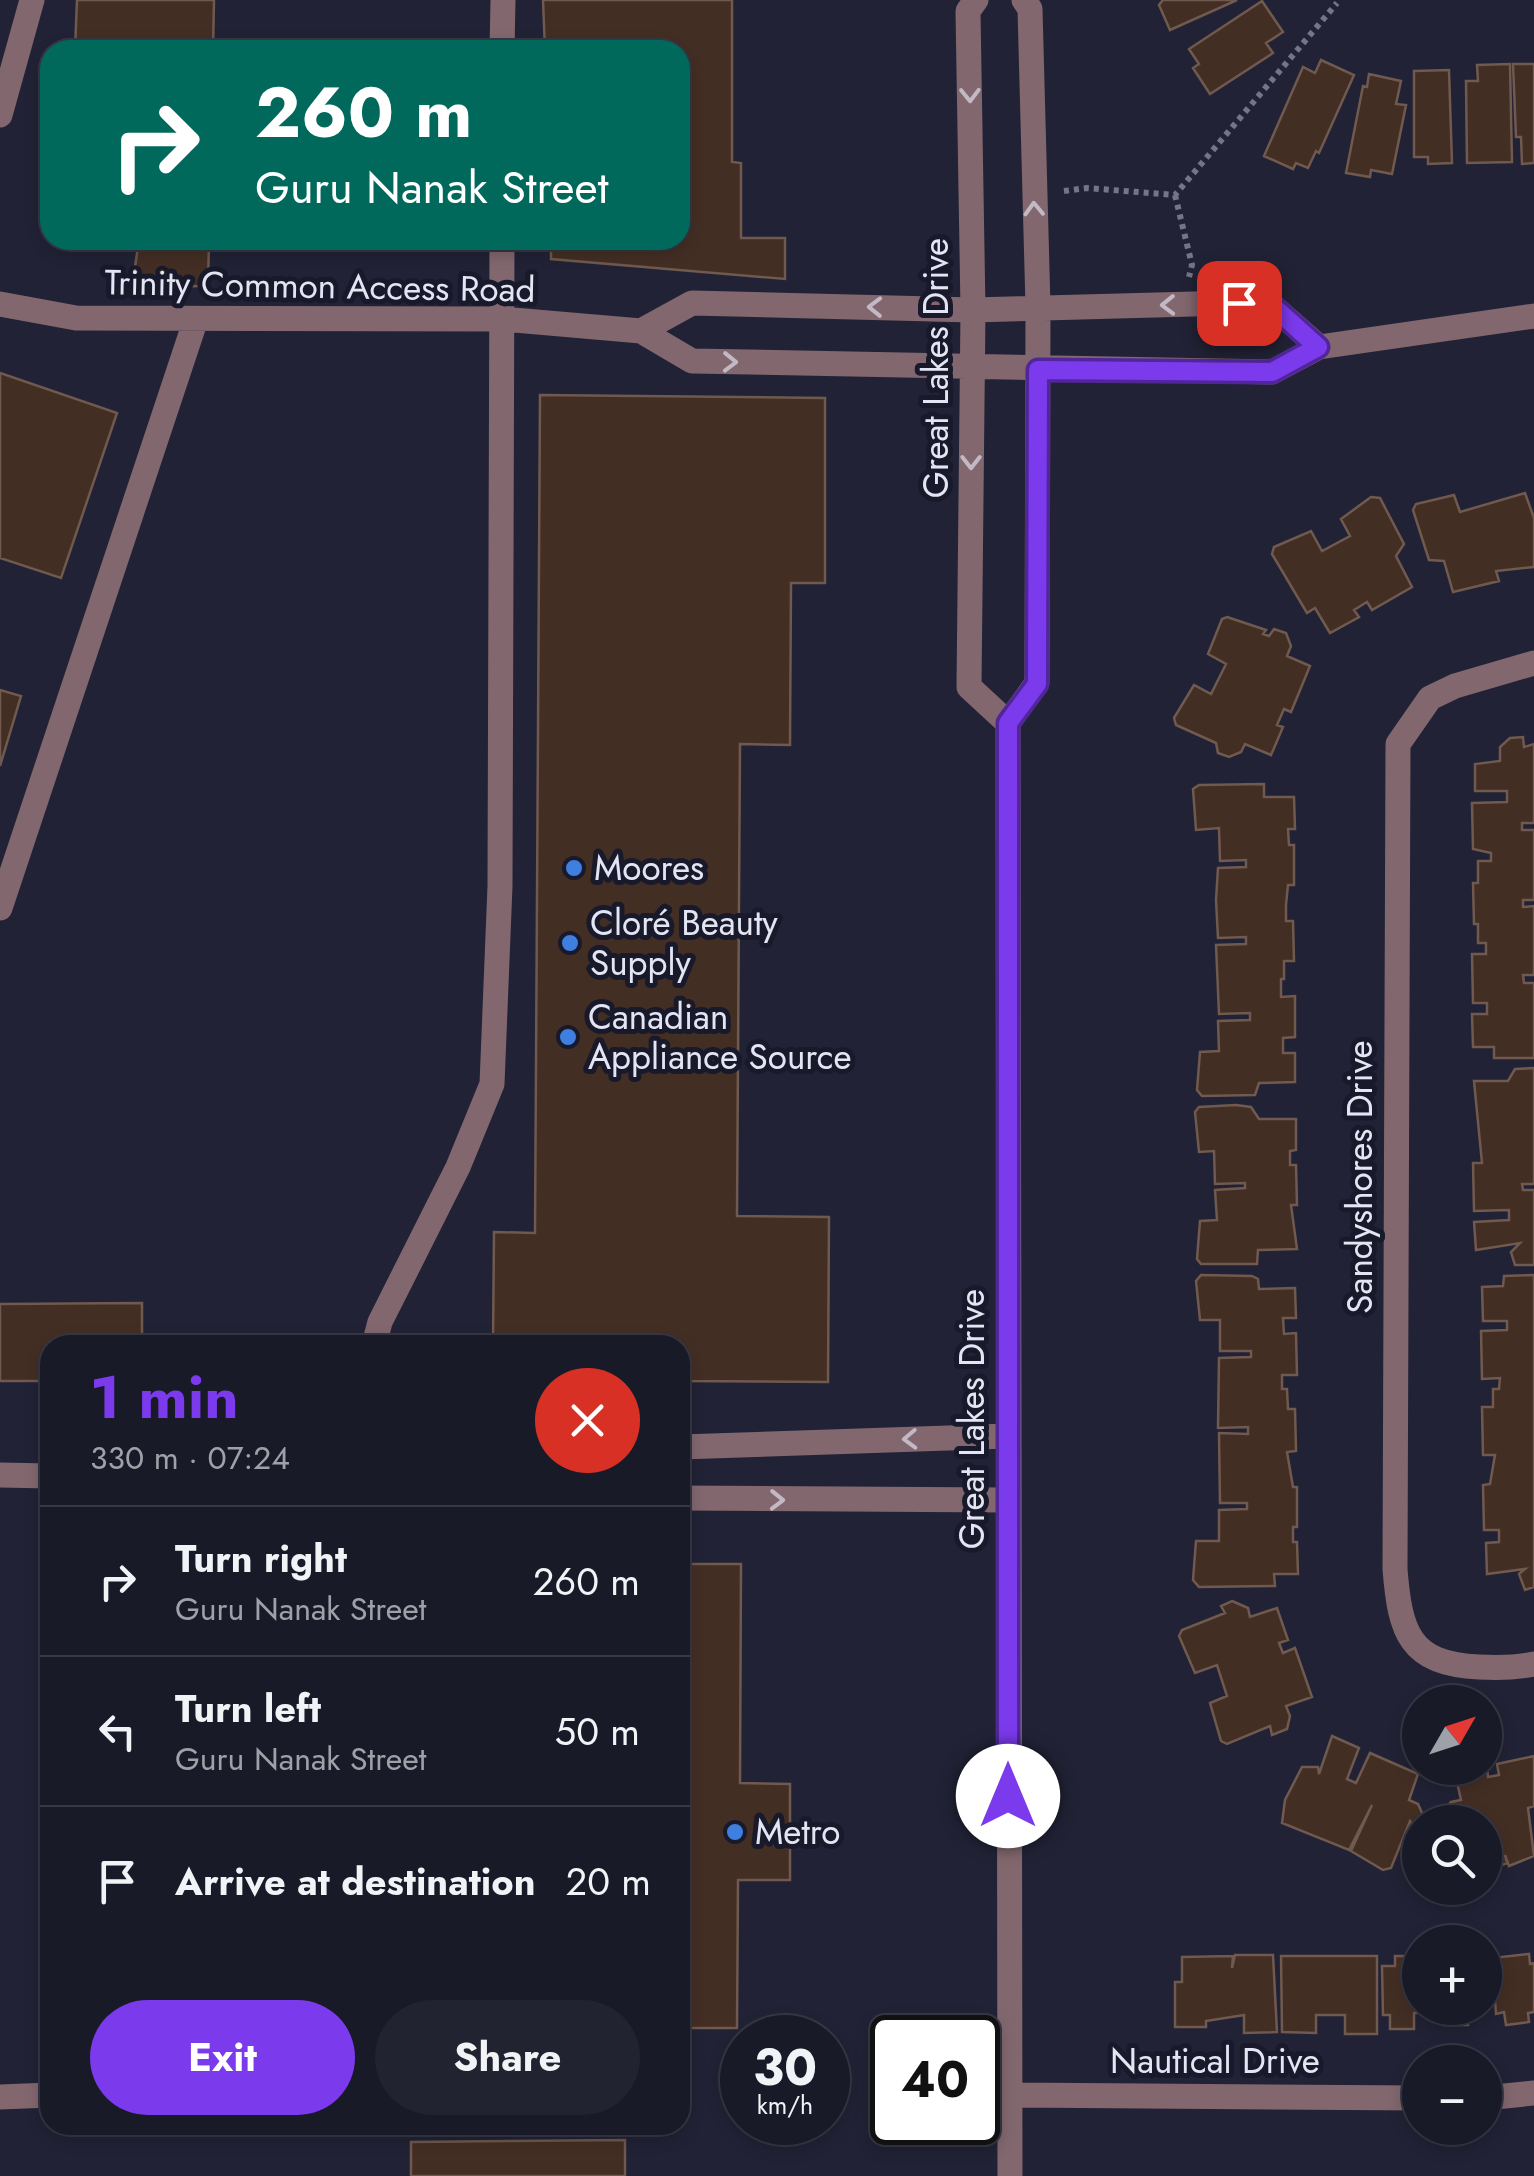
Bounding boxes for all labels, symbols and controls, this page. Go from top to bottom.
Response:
text: 260 m [255,62,473,163]
icon: right [90,80,220,210]
one-way arrow [959,87,980,103]
text: Guru Nanak Street [255,155,609,220]
one-way arrow [1024,201,1045,217]
street label: Great Lakes Drive [911,238,961,498]
street label: Trinity Common Access Road [104,257,536,315]
pin [1197,261,1282,346]
icon: arrive [1212,276,1267,331]
one-way arrow [1160,295,1176,316]
one-way arrow [867,297,883,318]
one-way arrow [723,351,739,372]
one-way arrow [960,456,982,471]
place label: Moores [594,843,704,893]
marker: Moores [563,857,585,879]
place label: Cloré Beauty Supply [590,898,778,988]
marker: Cloré Beauty Supply [559,932,581,954]
place label: Canadian Appliance Source [588,992,852,1082]
marker: Canadian Appliance Source [557,1026,579,1048]
street label: Sandyshores Drive [1335,1040,1385,1314]
street label: Great Lakes Drive [947,1289,997,1549]
text: 1 min [90,1354,239,1441]
button: close [535,1368,640,1473]
one-way arrow [902,1428,918,1449]
text: 330 m · 07:24 [90,1435,290,1481]
one-way arrow [770,1490,786,1511]
text: Turn right [175,1531,347,1586]
icon: right [90,1554,145,1609]
text: 260 m [533,1554,640,1609]
text: Guru Nanak Street [175,1586,426,1632]
text: Turn left [175,1681,321,1736]
north arrow [1402,1685,1502,1785]
map controls [1402,1685,1502,2145]
icon: left [90,1704,145,1759]
text: 50 m [555,1704,640,1759]
text: Guru Nanak Street [175,1736,426,1782]
position arrow [956,1744,1060,1848]
button: search [1402,1805,1502,1905]
place label: Metro [755,1807,840,1857]
marker: Metro [724,1821,746,1843]
icon: arrive [90,1854,145,1909]
text: Arrive at destination [175,1854,536,1909]
text: 20 m [566,1854,651,1909]
button: + [1402,1925,1502,2025]
button: Exit [90,2000,355,2115]
button: Share [375,2000,640,2115]
speed limit sign: 40 [870,2015,1000,2145]
text: 30 [753,2031,817,2104]
street label: Nautical Drive [1110,2036,1320,2086]
button: − [1402,2045,1502,2145]
text: km/h [757,2087,813,2123]

